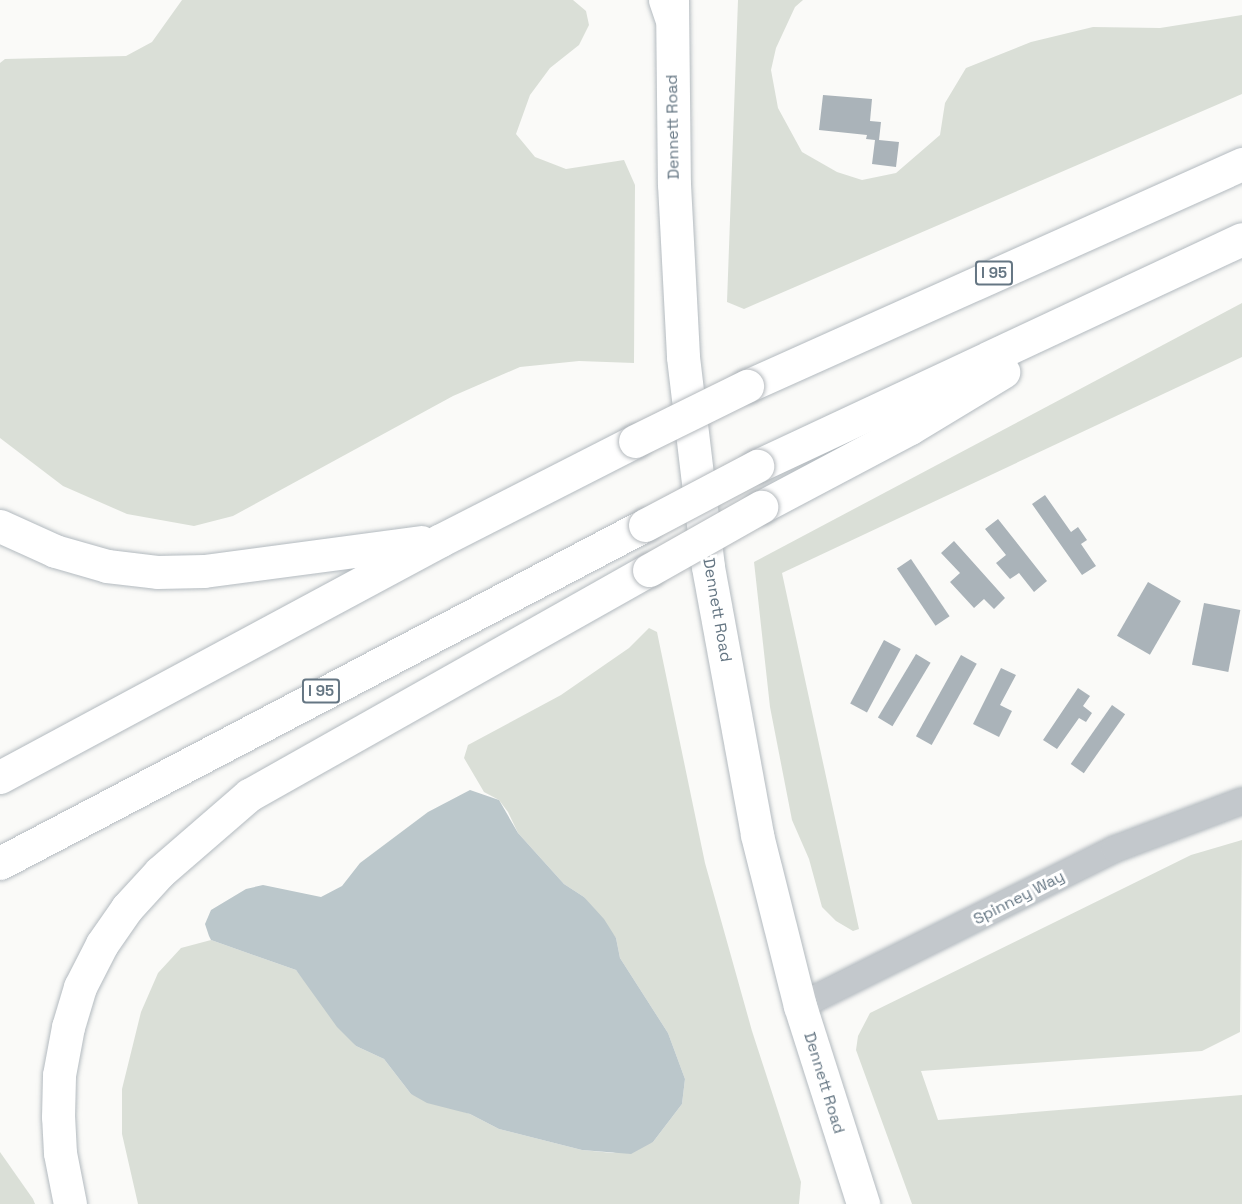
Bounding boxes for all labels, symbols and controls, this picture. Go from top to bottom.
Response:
street label: Dennett Road [662,74,684,180]
road number: I 95 [974,261,1014,285]
street label: Dennett Road [698,557,736,663]
road number: I 95 [302,679,340,703]
street label: Spinney Way [970,867,1068,929]
street label: Dennett Road [799,1030,849,1136]

